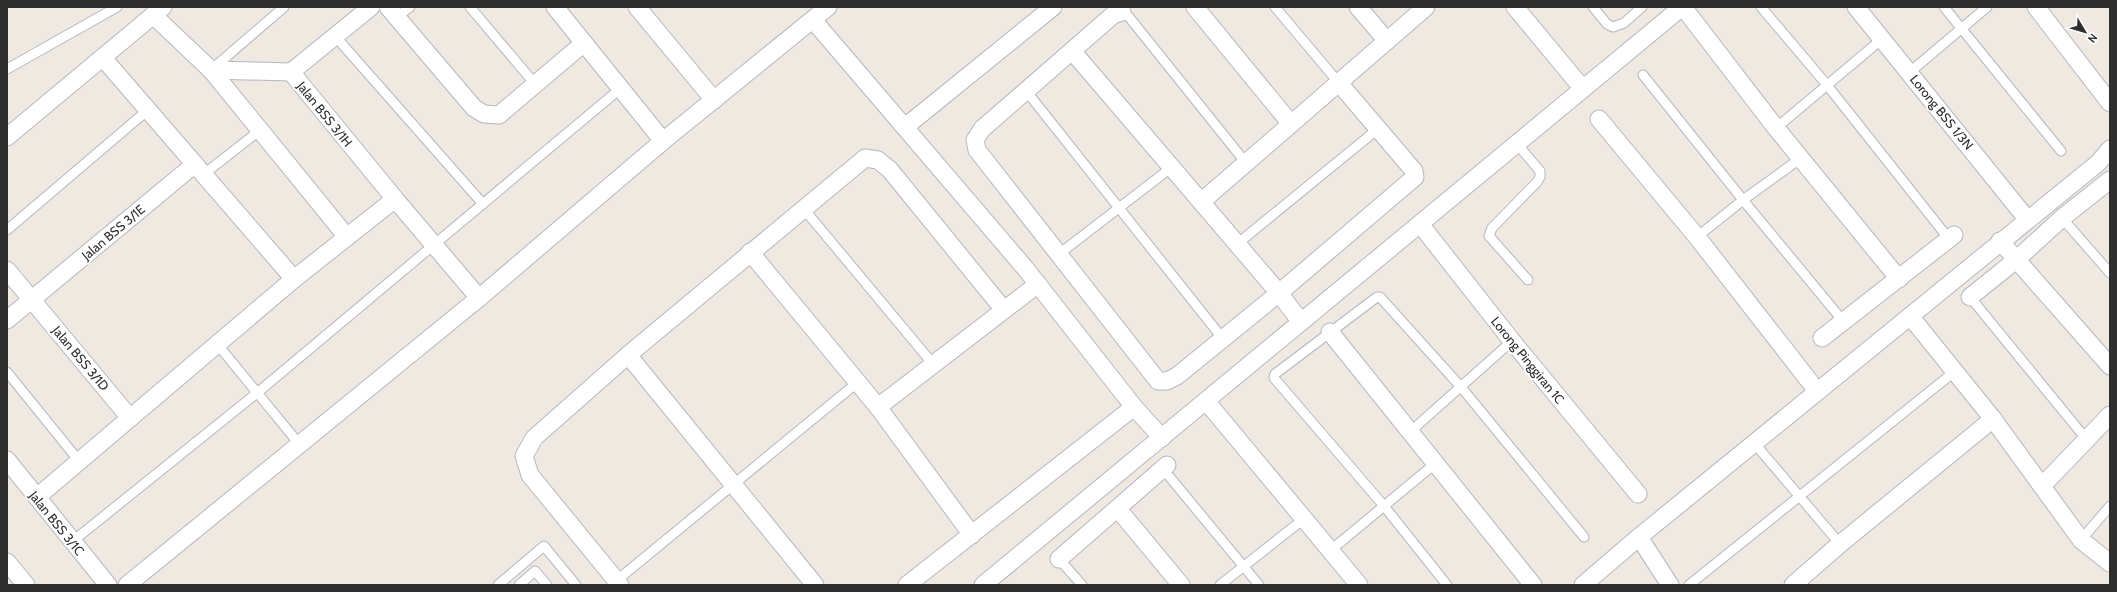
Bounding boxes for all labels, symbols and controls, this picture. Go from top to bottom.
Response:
north arrow [2065,12,2105,52]
text: N [2085,31,2101,46]
street label: Lorong BSS 1/3N [1907,71,1977,153]
street label: Jalan BSS 3/1H [293,77,356,150]
street label: Jalan BSS 3/1E [77,201,148,264]
street label: Lorong Pinggiran 1C [1488,313,1568,407]
street label: Jalan BSS 3/1D [49,322,113,394]
street label: Jalan BSS 3/1C [26,487,88,558]

